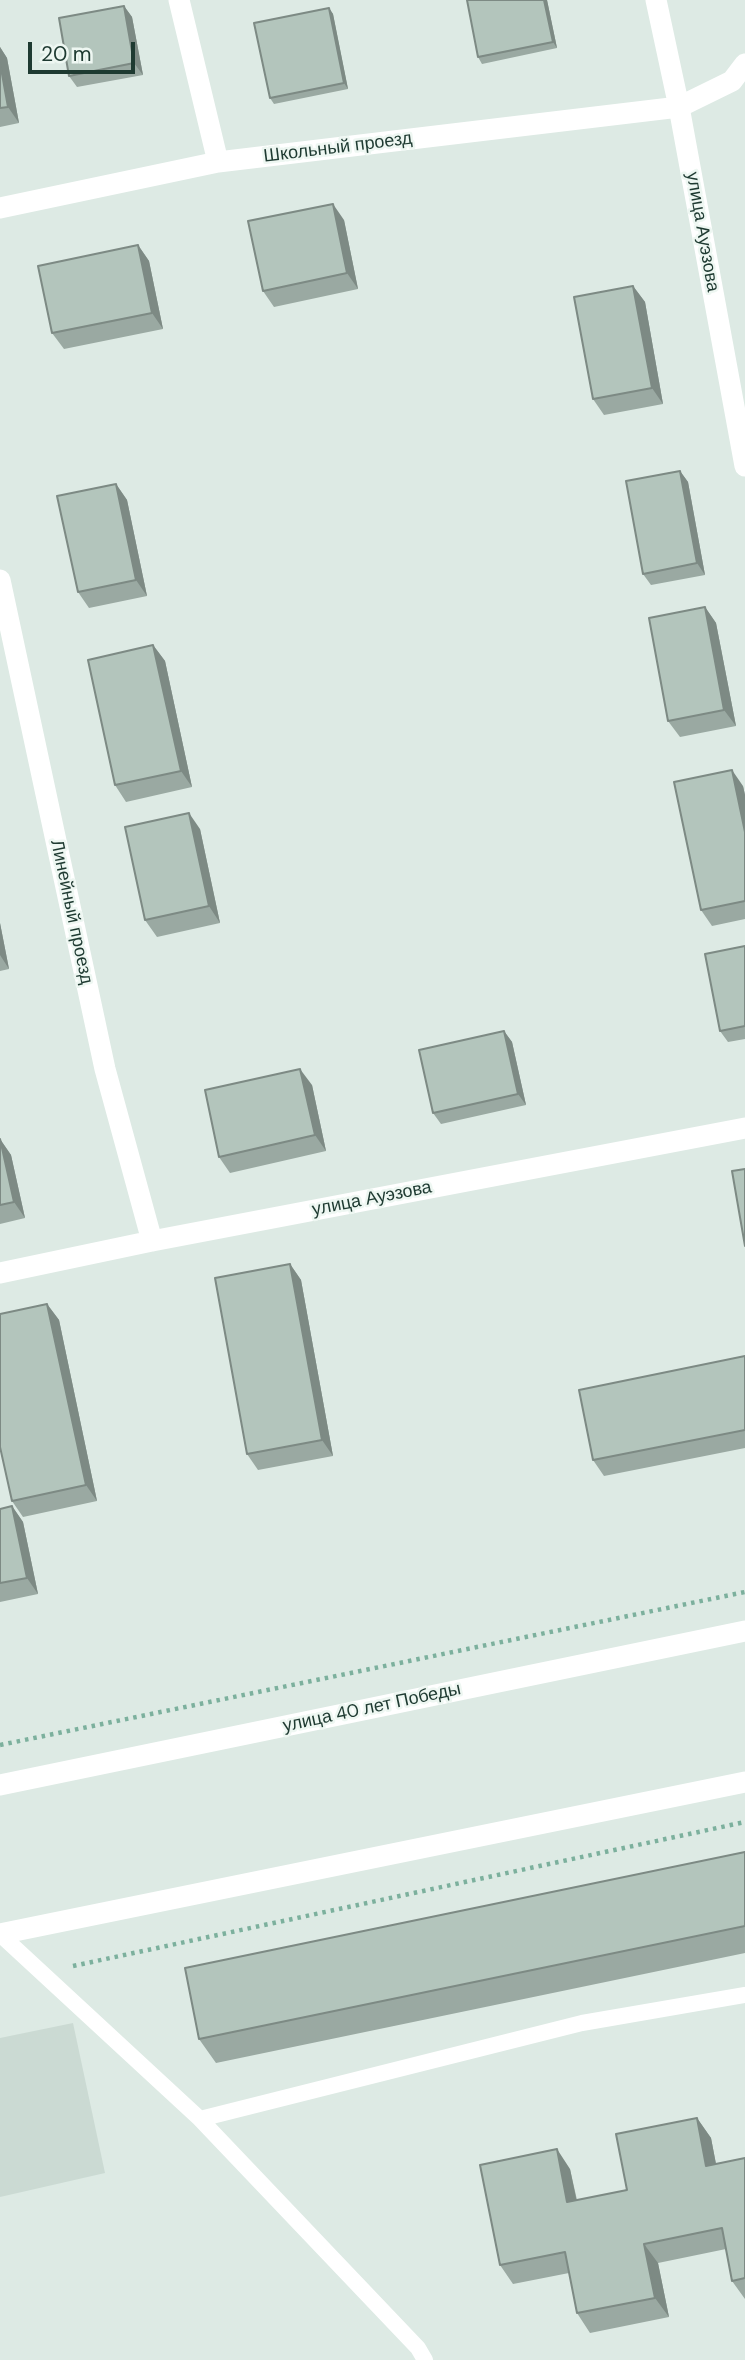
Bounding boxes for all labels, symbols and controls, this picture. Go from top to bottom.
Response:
scale bar [32,28,138,72]
text: 20 m [41,40,92,68]
street label: Школьный проезд [262,128,414,168]
street label: улица Ауэзова [681,170,723,294]
street label: Линейный проезд [45,838,97,986]
street label: улица Ауэзова [310,1177,434,1221]
street label: улица 40 лет Победы [281,1679,463,1737]

